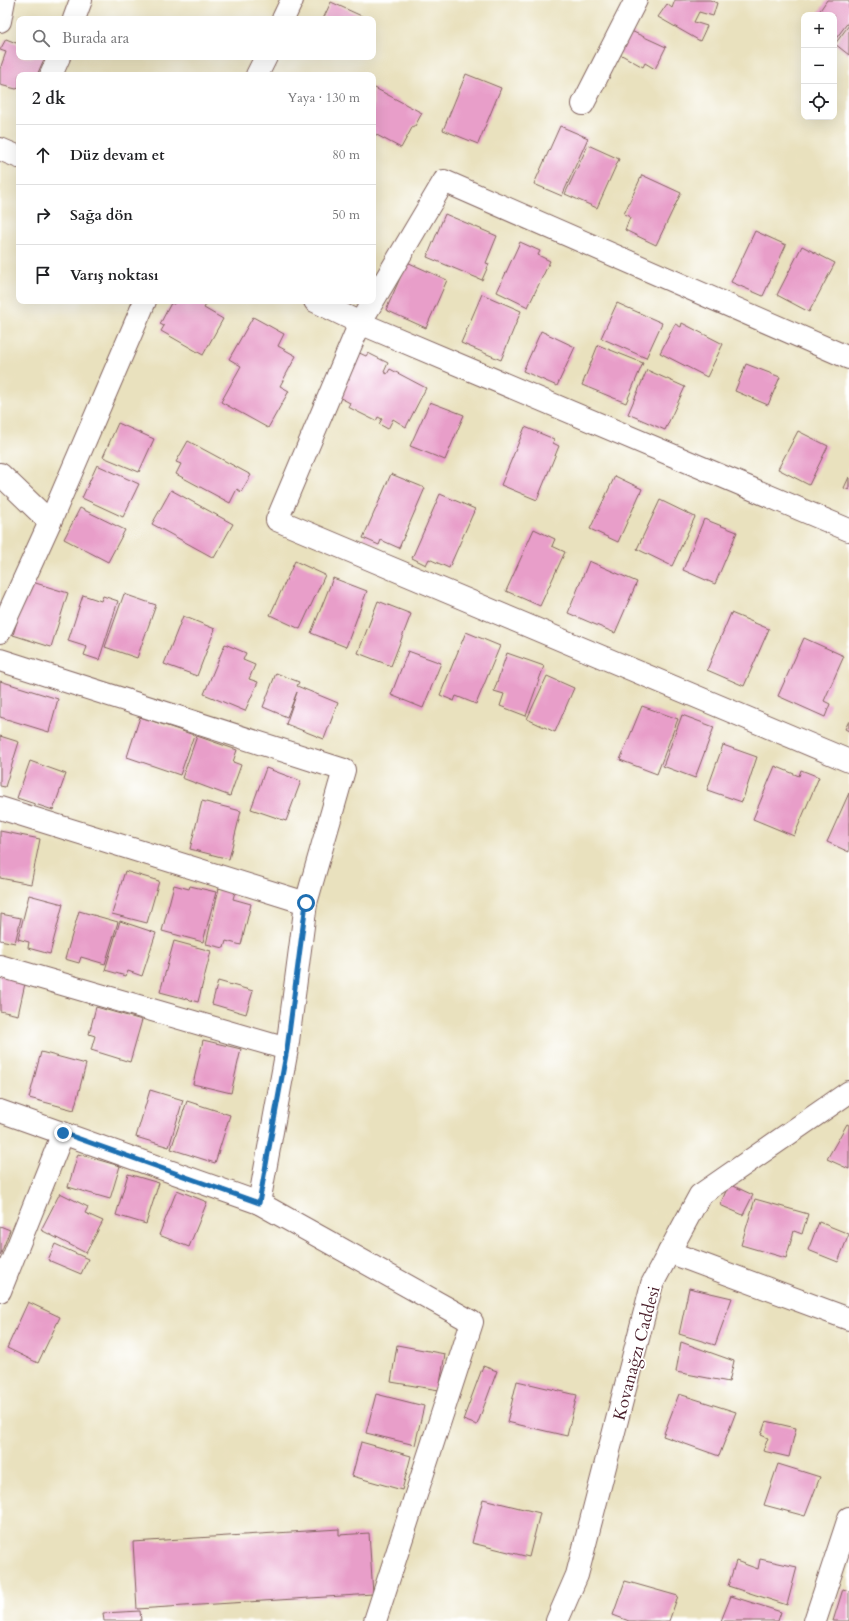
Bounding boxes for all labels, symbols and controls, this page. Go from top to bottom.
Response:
map controls [801,12,837,120]
button: + [801,12,837,48]
search box [16,16,376,60]
icon: search [30,27,52,49]
text: Burada ara [62,28,129,48]
button: − [801,48,837,84]
button: locate [801,84,837,120]
text: 2 dk [32,87,66,110]
text: Yaya · 130 m [287,89,360,107]
icon: ahead [32,144,54,166]
text: Düz devam et [70,145,165,165]
text: 80 m [332,146,360,164]
icon: right [32,204,54,226]
text: Sağa dön [70,205,133,225]
text: 50 m [332,206,360,224]
icon: arrive [32,264,54,286]
text: Varış noktası [70,265,159,285]
route start [297,894,315,912]
route end [54,1124,72,1142]
street label: Kovanağzı Caddesi [608,1283,665,1423]

